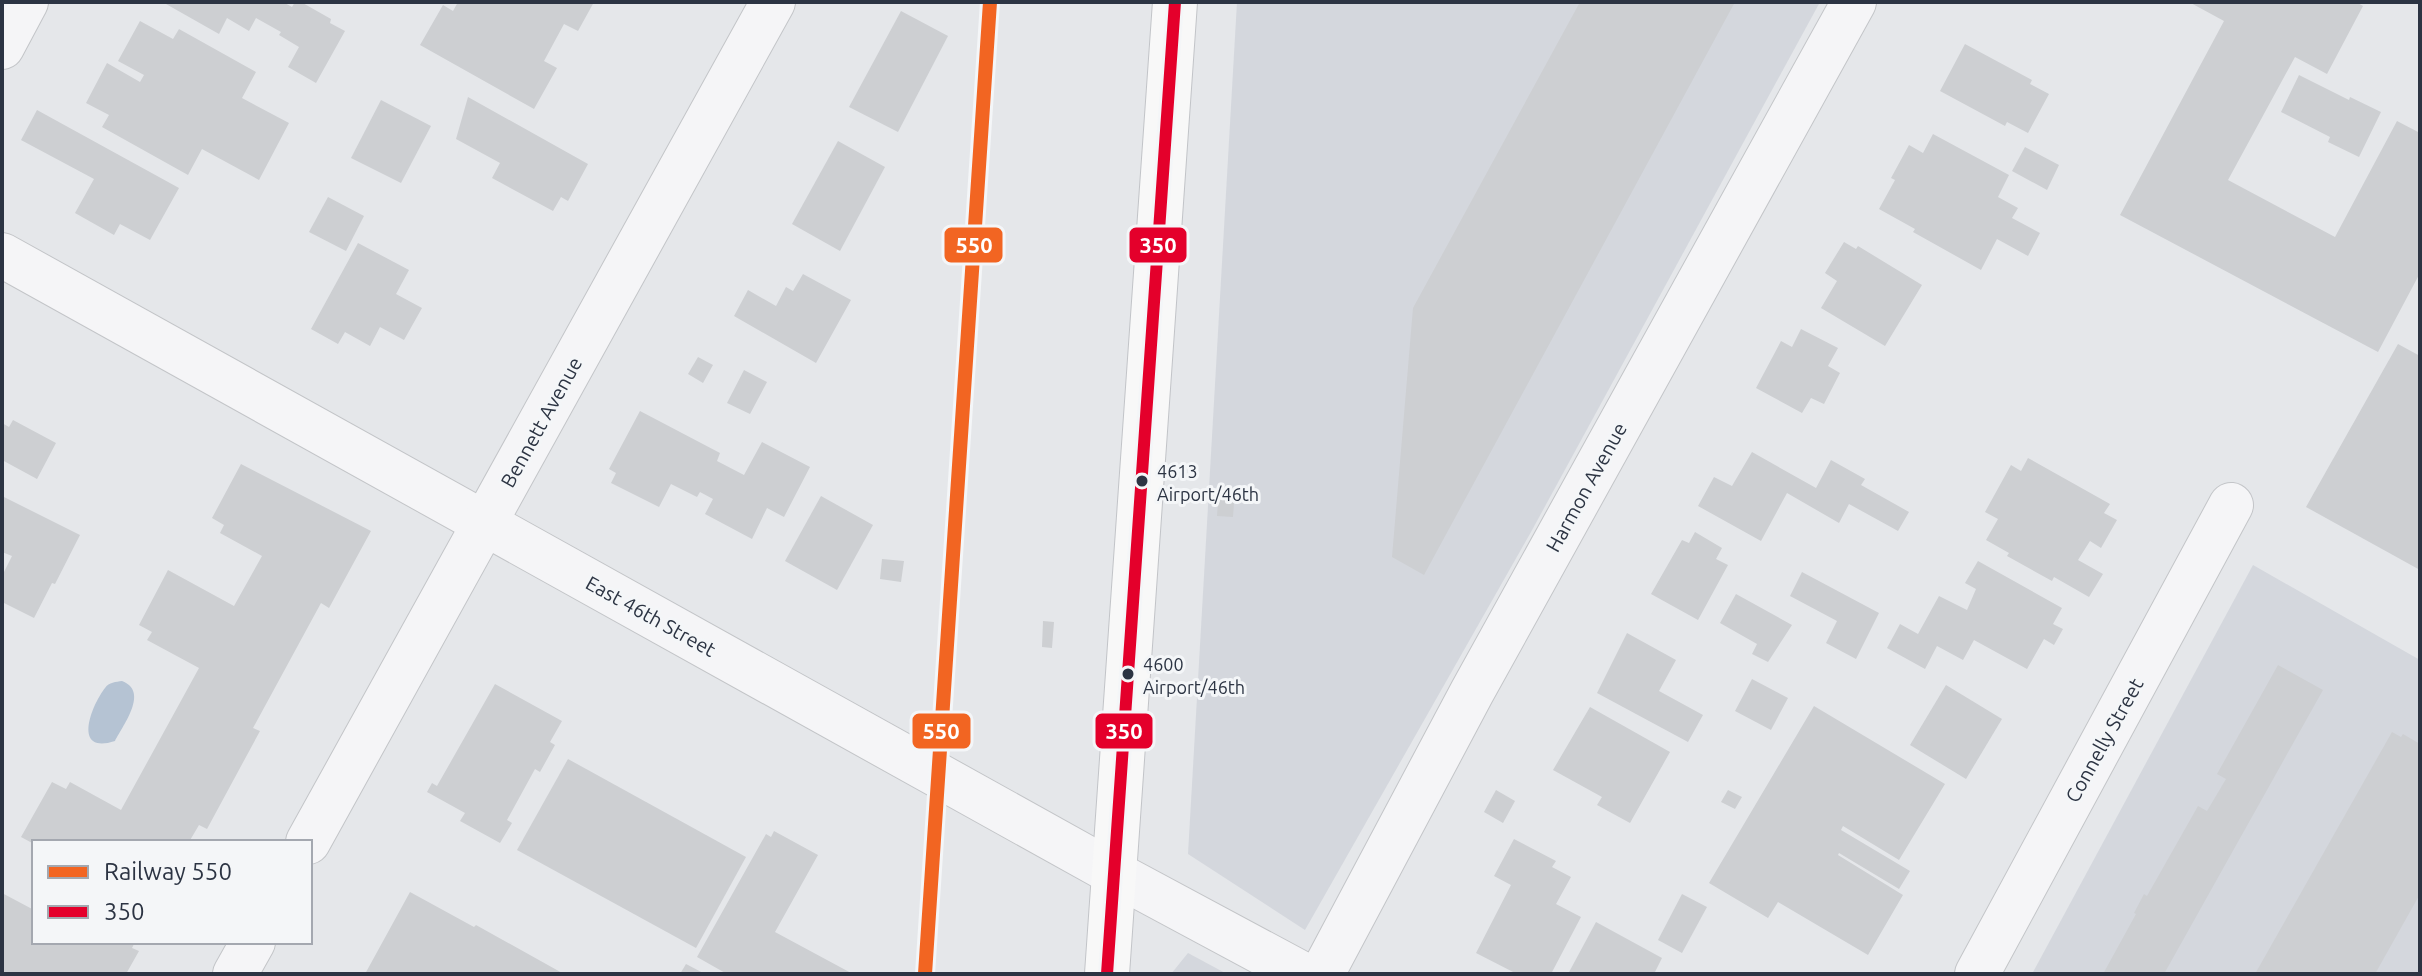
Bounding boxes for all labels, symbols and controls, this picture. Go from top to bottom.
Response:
line badge: 550 [943,226,1004,264]
line badge: 350 [1128,226,1188,264]
text: 550 [955,232,993,257]
text: 350 [1139,232,1177,257]
street label: Bennett Avenue [496,353,586,491]
street label: Harmon Avenue [1541,418,1631,556]
place label: 4613 Airport/46th [1157,461,1259,504]
marker: 4613 Airport/46th [1134,473,1150,489]
street label: East 46th Street [582,571,720,661]
place label: 4600 Airport/46th [1143,654,1245,697]
marker: 4600 Airport/46th [1120,666,1136,682]
street label: Connelly Street [2060,674,2148,806]
line badge: 550 [911,712,972,750]
line badge: 350 [1094,712,1154,750]
text: 550 [922,718,960,743]
text: 350 [1105,718,1143,743]
legend [32,840,312,944]
text: Railway 550 [104,858,232,885]
text: 350 [104,898,145,925]

